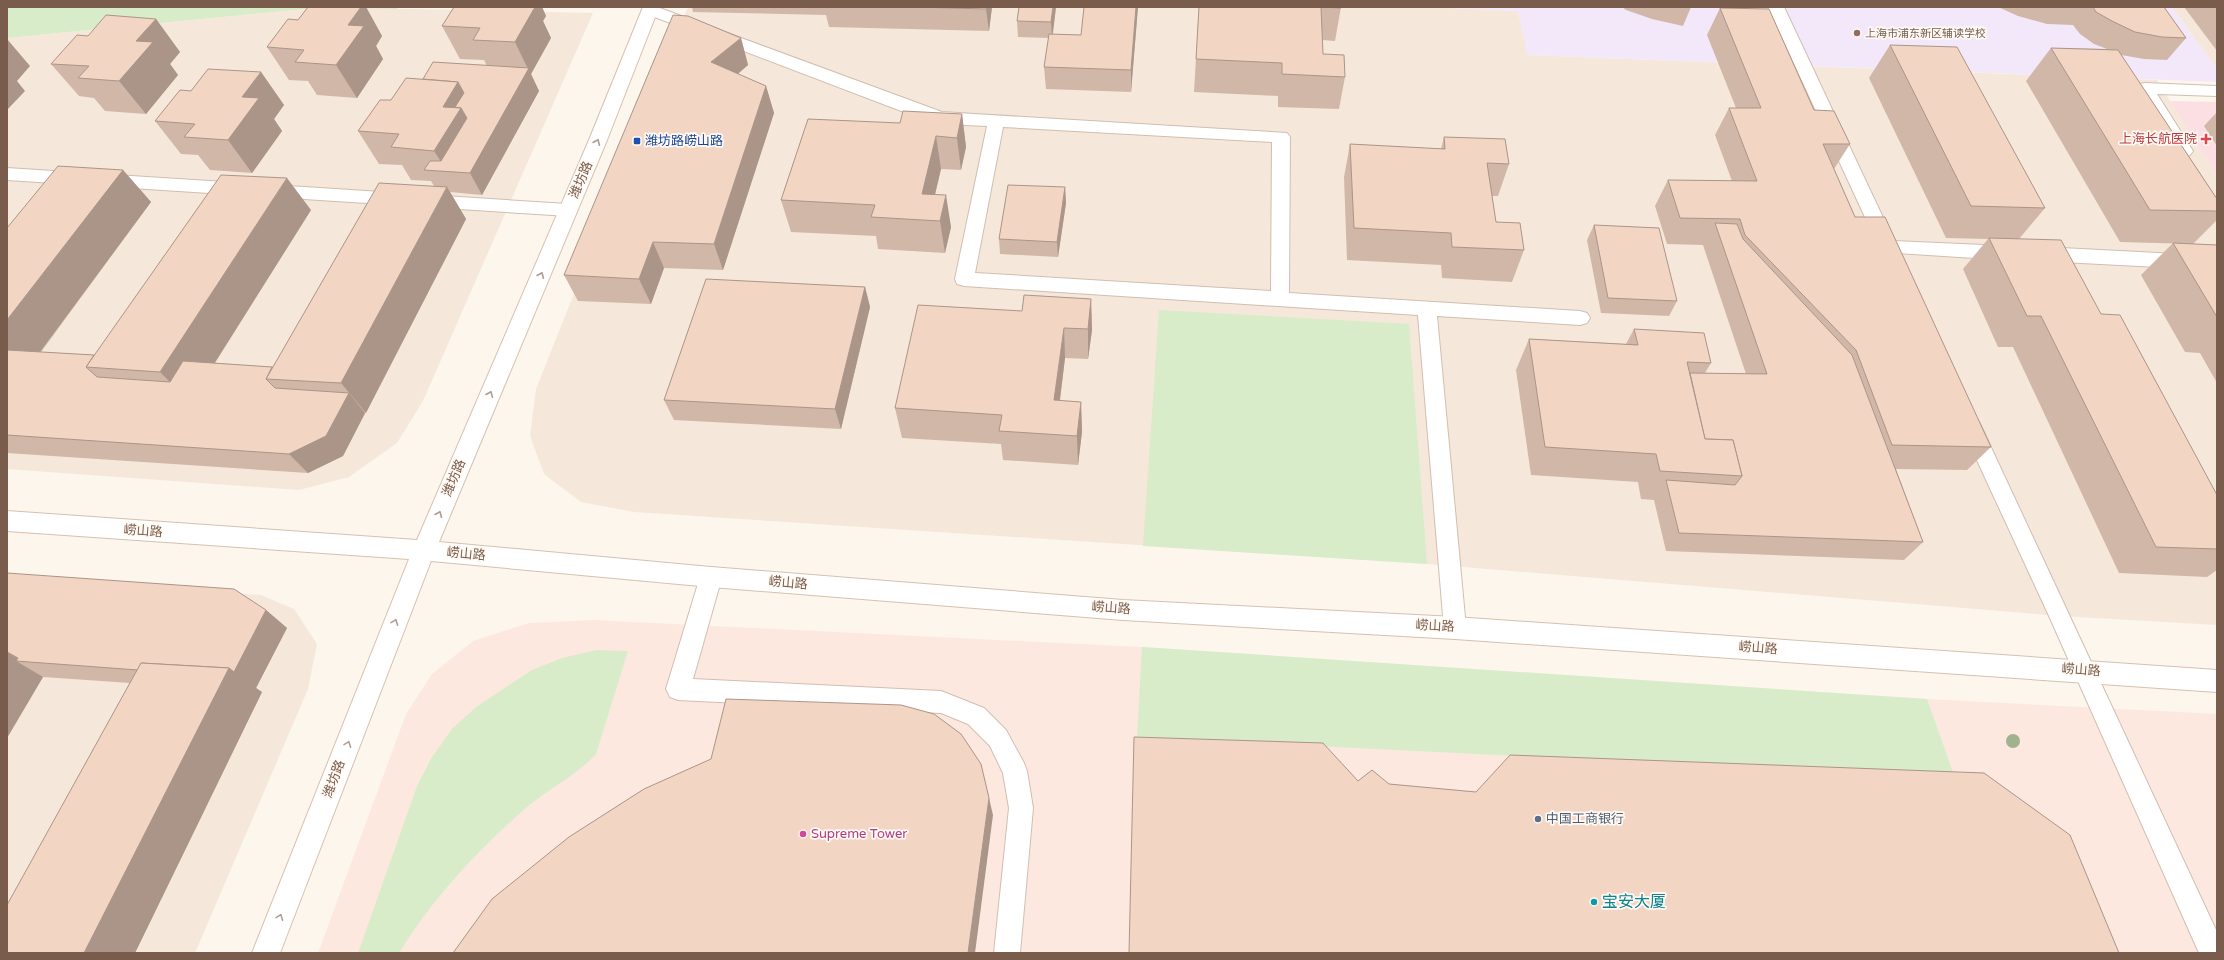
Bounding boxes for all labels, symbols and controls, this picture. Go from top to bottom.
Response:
place label: 上海市浦东新区辅读学校 [1865,27,1986,40]
marker: 上海市浦东新区辅读学校 [1852,28,1862,38]
place label: 上海长航医院 [2119,131,2197,147]
place label: 潍坊路崂山路 [645,133,723,149]
marker: 上海长航医院 [2200,133,2212,145]
marker: 潍坊路崂山路 [632,136,642,146]
one-way arrow [593,139,601,146]
street label: 潍坊路 [566,159,596,201]
one-way arrow [536,271,544,279]
one-way arrow [485,391,493,399]
street label: 潍坊路 [439,457,469,499]
one-way arrow [434,510,442,518]
street label: 崂山路 [123,522,163,540]
street label: 崂山路 [446,544,486,564]
street label: 崂山路 [768,573,808,593]
street label: 崂山路 [1091,599,1131,617]
street label: 崂山路 [1415,617,1455,635]
one-way arrow [391,619,399,626]
street label: 崂山路 [1738,639,1778,657]
street label: 崂山路 [2061,661,2101,679]
one-way arrow [343,740,351,747]
street label: 潍坊路 [320,758,348,800]
place label: 中国工商银行 [1546,811,1624,827]
marker: 中国工商银行 [1533,814,1543,824]
place label: Supreme Tower [811,826,907,842]
marker: Supreme Tower [798,829,808,839]
place label: 宝安大厦 [1602,892,1666,912]
marker: 宝安大厦 [1589,897,1599,907]
one-way arrow [275,913,283,921]

